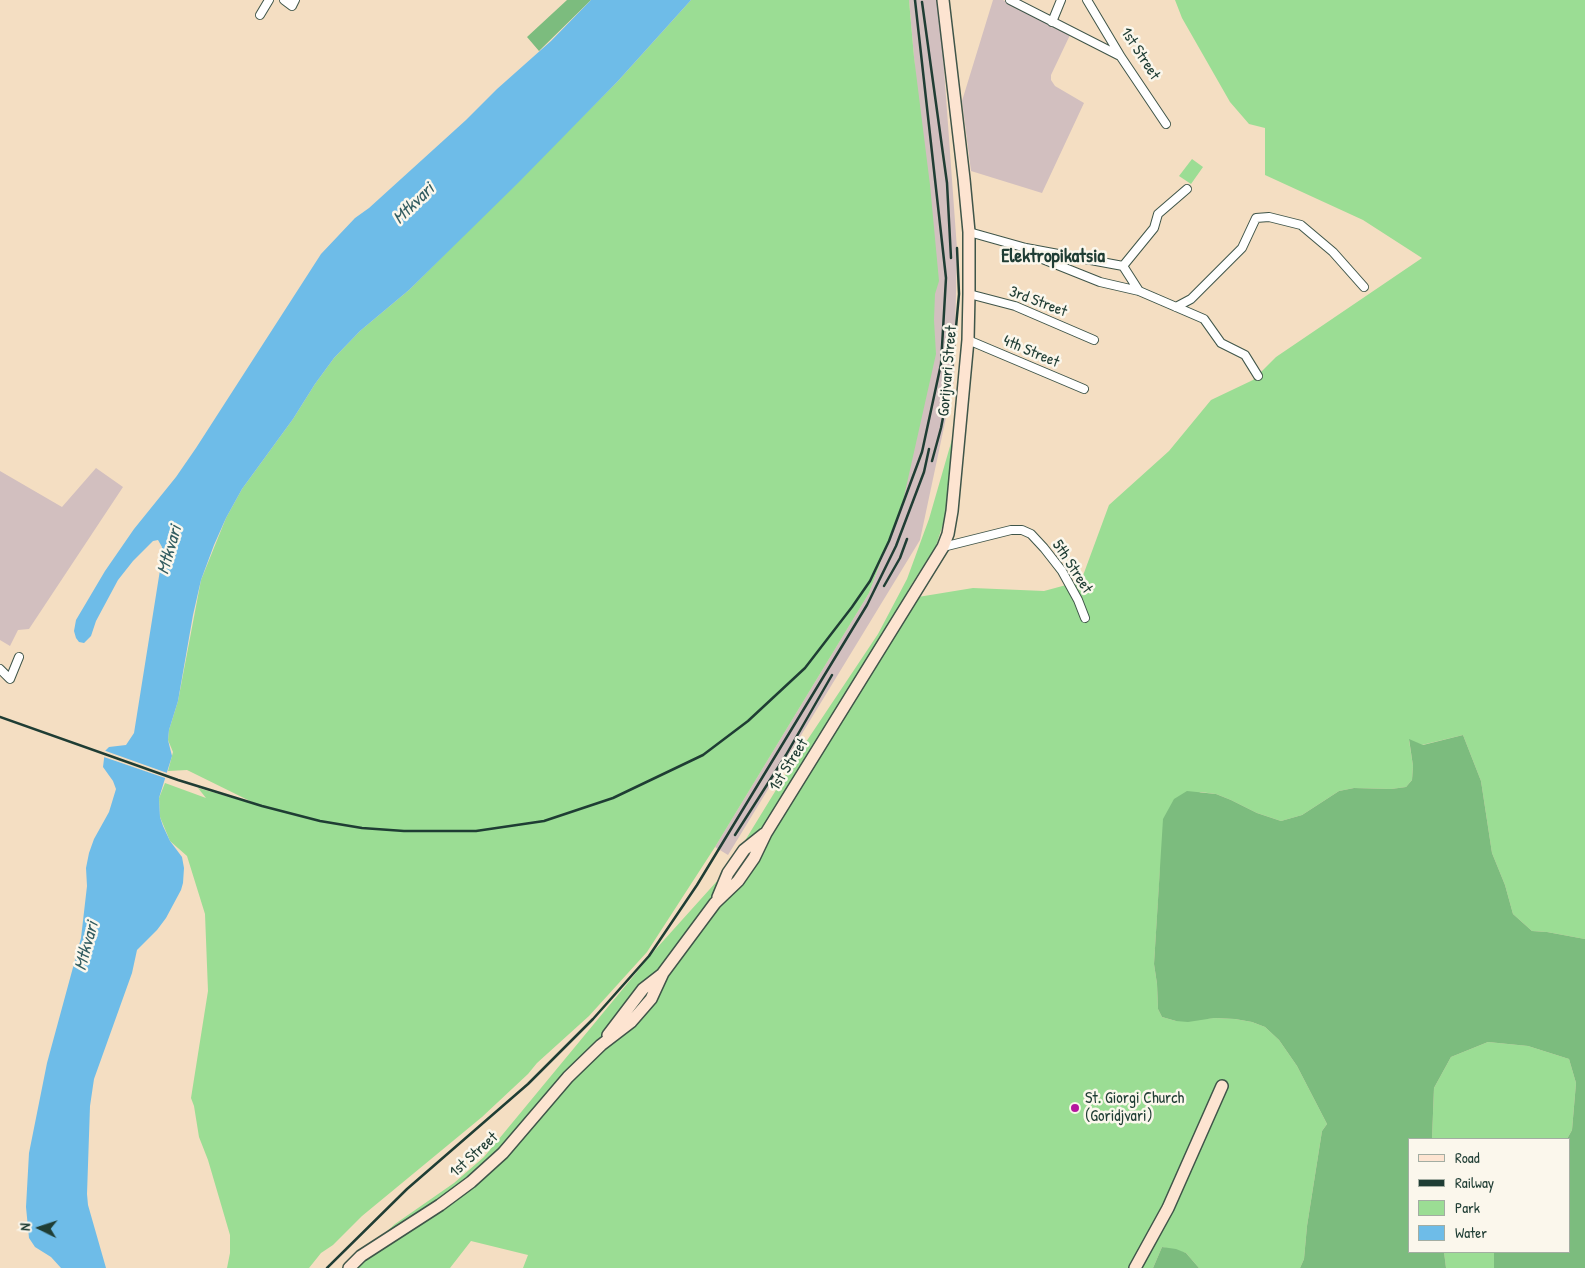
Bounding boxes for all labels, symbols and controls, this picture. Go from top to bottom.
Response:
street label: 1st Street [1116,24,1164,84]
water label: Mtkvari [389,179,439,229]
district label: Elektropikatsia [1001,246,1105,268]
street label: 3rd Street [1006,282,1070,322]
street label: Gorijvari Street [934,325,962,417]
street label: 4th Street [1000,332,1062,372]
water label: Mtkvari [153,523,187,577]
street label: 5th Street [1048,537,1096,597]
street label: 1st Street [765,735,813,795]
water label: Mtkvari [70,919,104,973]
place label: St. Giorgi Church (Goridjvari) [1085,1089,1184,1127]
marker: St. Giorgi Church (Goridjvari) [1069,1102,1081,1114]
street label: 1st Street [446,1128,502,1182]
legend [1408,1138,1570,1253]
text: Road [1455,1147,1480,1168]
text: Railway [1455,1172,1494,1193]
text: Park [1455,1197,1480,1218]
north arrow [15,1203,65,1253]
text: Water [1455,1222,1487,1243]
text: N [15,1223,34,1231]

